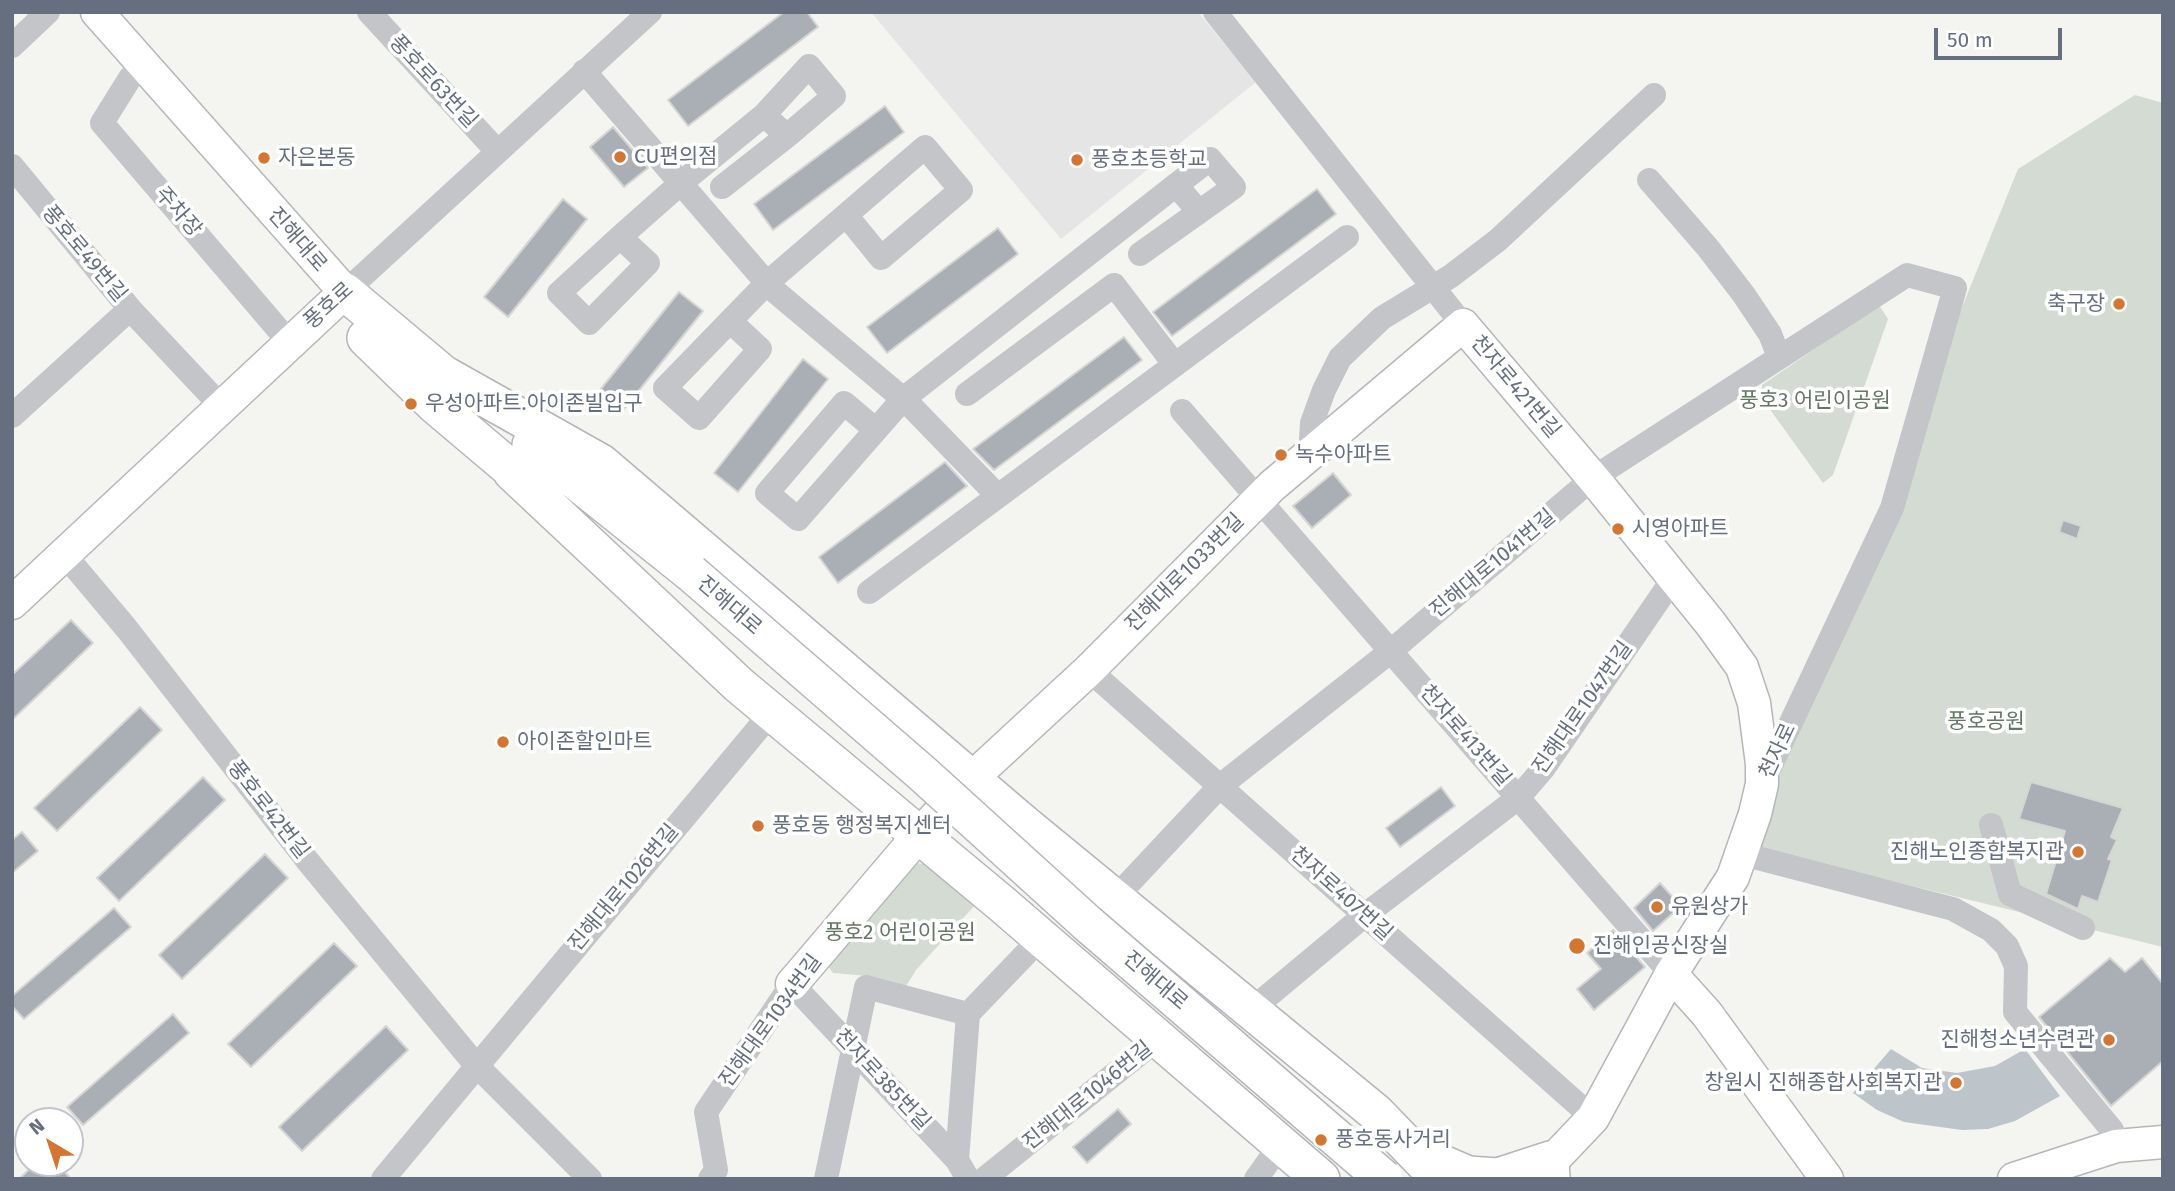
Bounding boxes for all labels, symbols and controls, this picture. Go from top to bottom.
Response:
scale bar [1937,14,2065,58]
text: 50 m [1947,27,1993,53]
street label: 풍호로63번길 [384,30,482,134]
place label: CU편의점 [634,144,717,170]
place label: 자은본동 [278,145,355,171]
place label: 풍호초등학교 [1091,147,1207,173]
marker: CU편의점 [612,149,628,165]
marker: 자은본동 [256,150,272,166]
marker: 풍호초등학교 [1069,152,1085,168]
street label: 주차장 [149,182,207,242]
street label: 풍호로49번길 [36,201,132,307]
street label: 진해대로 [262,203,332,277]
street label: 풍호로 [299,277,359,335]
place label: 축구장 [2047,291,2105,317]
marker: 축구장 [2111,296,2127,312]
street label: 천자로421번길 [1465,331,1565,443]
park label: 풍호3 어린이공원 [1739,388,1891,414]
place label: 우성아파트.아이존빌입구 [425,391,643,417]
marker: 우성아파트.아이존빌입구 [403,396,419,412]
place label: 녹수아파트 [1295,442,1392,468]
marker: 녹수아파트 [1273,447,1289,463]
street label: 진해대로1041번길 [1425,504,1561,624]
street label: 진해대로1033번길 [1120,508,1250,638]
place label: 시영아파트 [1632,516,1729,542]
marker: 시영아파트 [1610,521,1626,537]
street label: 진해대로 [692,571,766,641]
street label: 진해대로1047번길 [1528,637,1638,779]
street label: 천자로413번길 [1414,680,1516,792]
park label: 풍호공원 [1947,709,2025,735]
street label: 천자로 [1754,719,1802,783]
place label: 아이존할인마트 [517,729,652,755]
marker: 아이존할인마트 [495,734,511,750]
street label: 풍호로42번길 [222,756,314,864]
place label: 풍호동 행정복지센터 [772,813,951,839]
marker: 풍호동 행정복지센터 [750,818,766,834]
street label: 진해대로1026번길 [564,819,684,957]
place label: 진해노인종합복지관 [1890,839,2064,865]
street label: 천자로407번길 [1285,842,1397,946]
marker: 진해노인종합복지관 [2070,844,2086,860]
place label: 유원상가 [1671,894,1748,920]
marker: 유원상가 [1649,899,1665,915]
park label: 풍호2 어린이공원 [824,920,976,946]
place label: 진해인공신장실 [1593,933,1728,959]
marker: 진해인공신장실 [1567,936,1587,956]
street label: 진해대로 [1118,946,1192,1016]
street label: 진해대로1034번길 [714,950,828,1092]
street label: 천자로385번길 [829,1024,935,1136]
place label: 진해청소년수련관 [1940,1027,2095,1053]
marker: 진해청소년수련관 [2101,1032,2117,1048]
street label: 진해대로1046번길 [1018,1036,1158,1156]
place label: 창원시 진해종합사회복지관 [1705,1070,1942,1096]
marker: 창원시 진해종합사회복지관 [1948,1075,1964,1091]
north arrow [14,1107,84,1177]
text: N [25,1114,49,1140]
place label: 풍호동사거리 [1335,1127,1451,1153]
marker: 풍호동사거리 [1313,1132,1329,1148]

